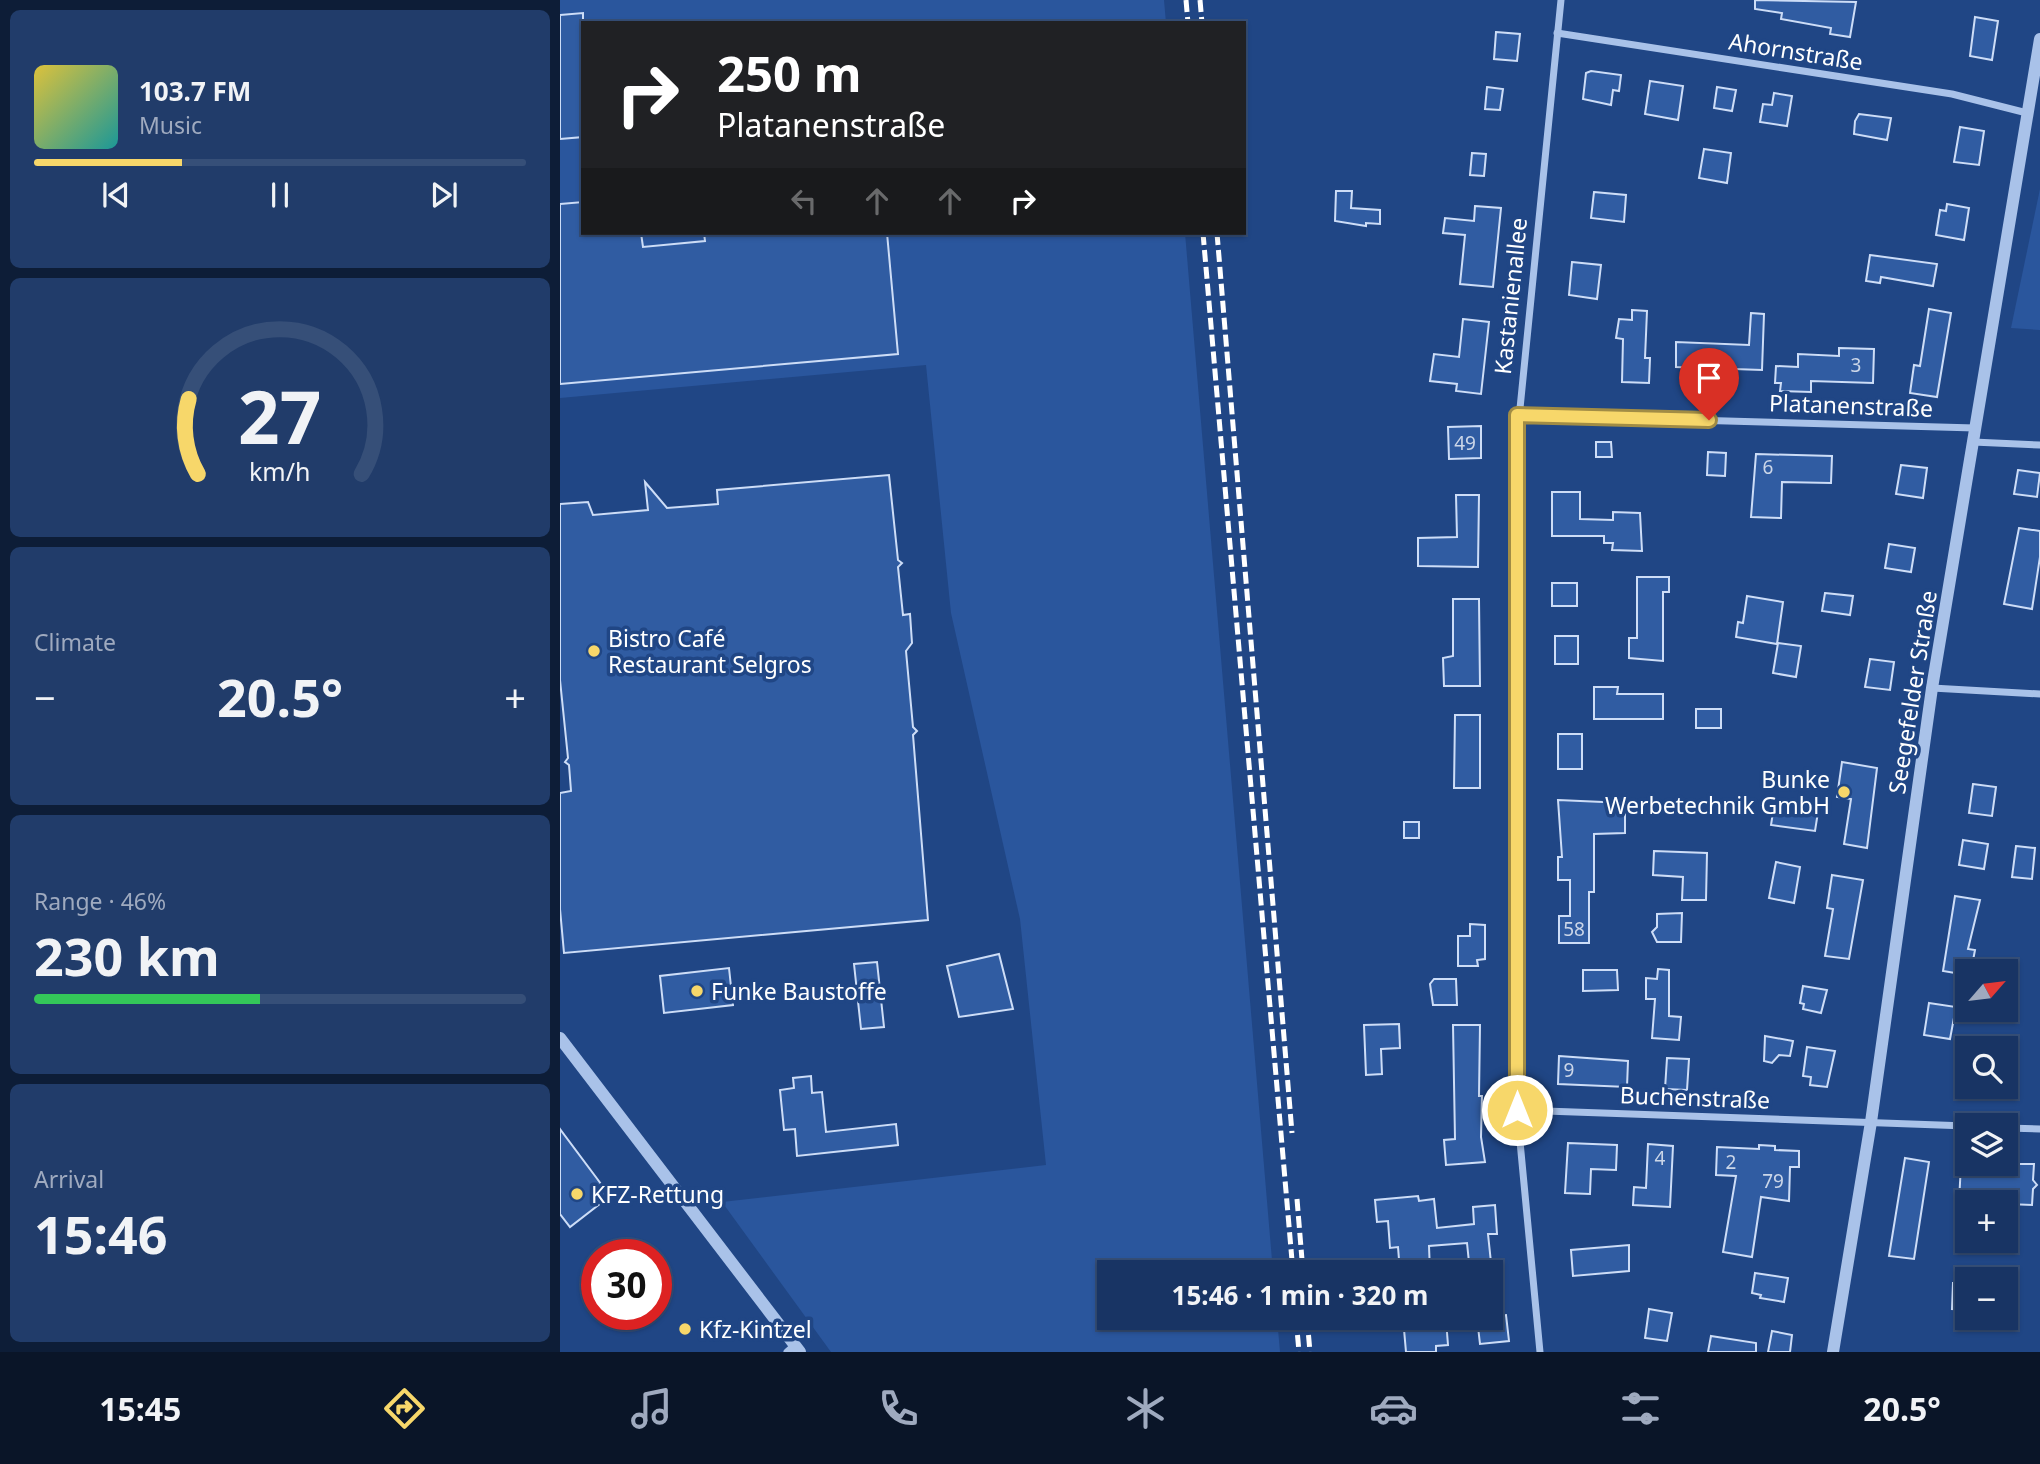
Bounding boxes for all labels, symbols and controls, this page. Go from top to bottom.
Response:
street label: Ahornstraße [1727,25,1865,77]
text: 250 m [717,40,862,106]
icon: right [602,49,693,140]
text: 103.7 FM [139,73,251,109]
text: Platanenstraße [717,103,945,146]
text: Music [139,109,202,141]
icon: previous [97,176,135,214]
icon: pause [261,176,299,214]
icon: next [425,176,463,214]
icon: left [785,182,823,220]
icon: ahead [858,182,896,220]
icon: ahead [931,182,969,220]
icon: right [1004,182,1042,220]
street label: Kastanienallee [1486,216,1534,376]
pin [1679,348,1739,420]
house number: 3 [1851,352,1861,378]
icon: arrive [1690,359,1728,397]
text: 27 [238,366,322,465]
street label: Platanenstraße [1768,386,1934,424]
house number: 49 [1454,430,1476,456]
text: km/h [249,453,311,487]
house number: 6 [1763,454,1773,480]
street label: Seegefelder Straße [1880,588,1944,796]
place label: Bistro Café Restaurant Selgros [608,622,812,680]
text: Climate [34,626,116,658]
marker: Bistro Café Restaurant Selgros [586,643,602,659]
text: 20.5° [217,661,343,732]
text: − [34,671,56,723]
text: + [504,671,526,723]
place label: Bunke Werbetechnik GmbH [1605,763,1830,821]
marker: Bunke Werbetechnik GmbH [1836,784,1852,800]
text: Range · 46% [34,885,166,917]
house number: 58 [1563,916,1585,942]
text: 230 km [34,920,220,991]
north arrow [1955,959,2018,1022]
map controls [1955,959,2018,1330]
place label: Funke Baustoffe [711,975,887,1007]
marker: Funke Baustoffe [689,983,705,999]
button: search [1955,1036,2018,1099]
house number: 9 [1564,1057,1574,1083]
position arrow [1480,1073,1554,1147]
street label: Buchenstraße [1619,1078,1771,1116]
button: layers [1955,1113,2018,1176]
house number: 4 [1655,1145,1666,1171]
house number: 2 [1726,1149,1736,1175]
text: Arrival [34,1163,104,1195]
house number: 79 [1762,1168,1784,1194]
place label: KFZ-Rettung [591,1178,724,1210]
marker: KFZ-Rettung [569,1186,585,1202]
button: + [1955,1190,2018,1253]
text: 15:46 [34,1198,168,1269]
speed limit sign: 30 [581,1239,672,1330]
button: − [1955,1267,2018,1330]
text: 15:46 · 1 min · 320 m [1172,1277,1428,1313]
place label: Kfz-Kintzel [699,1313,812,1345]
marker: Kfz-Kintzel [677,1321,693,1337]
icon: directions [380,1384,429,1433]
icon: music [627,1384,676,1433]
icon: phone [874,1384,923,1433]
icon: climate [1121,1384,1170,1433]
icon: car [1369,1384,1418,1433]
icon: filters [1616,1384,1665,1433]
text: 15:45 [99,1387,181,1430]
text: 20.5° [1863,1387,1941,1430]

